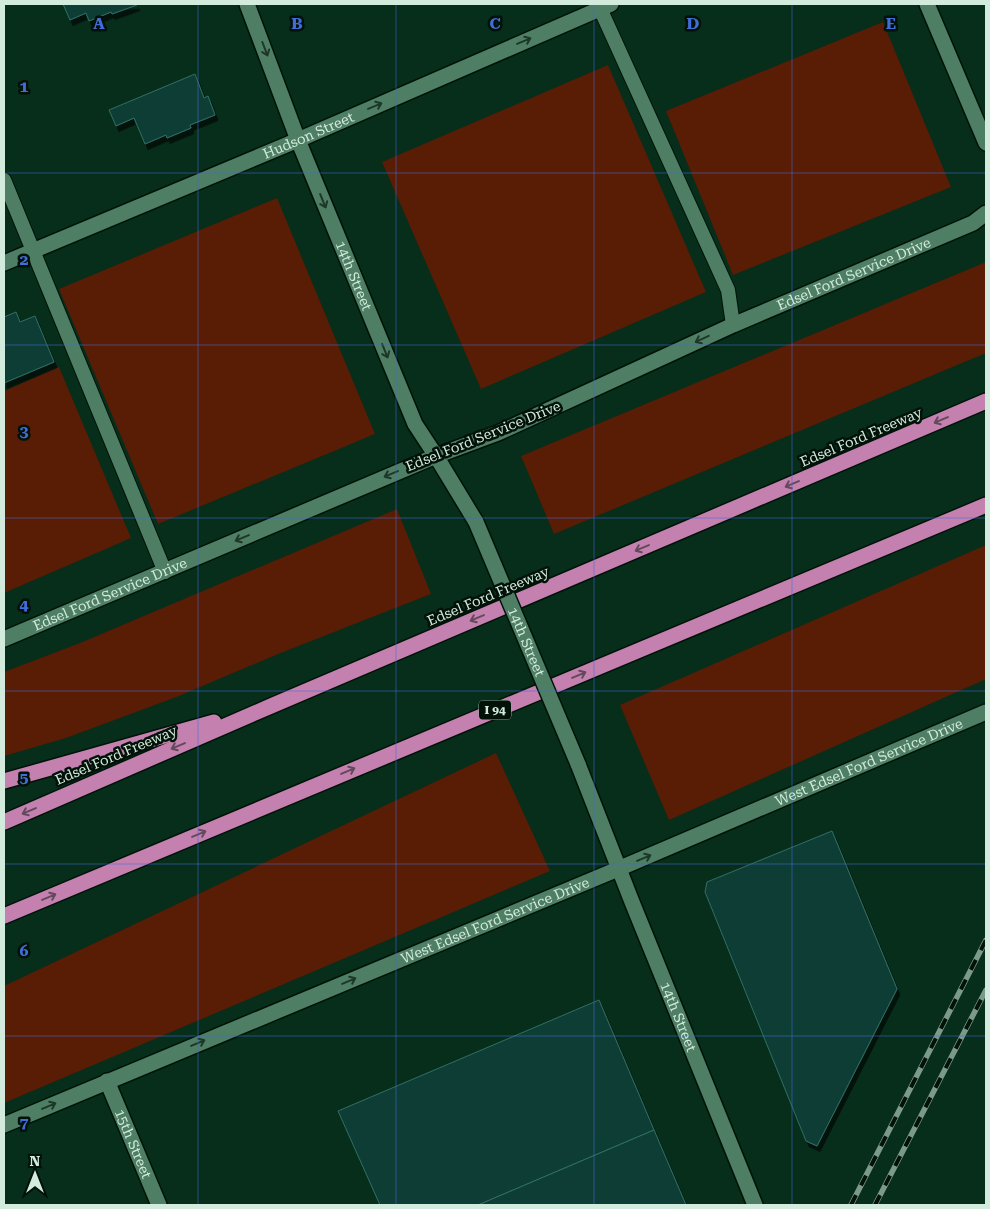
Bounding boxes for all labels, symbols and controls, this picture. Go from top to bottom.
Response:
text: A [93,14,105,33]
text: B [291,14,303,33]
text: C [489,14,501,33]
text: D [687,14,700,33]
text: E [886,14,896,33]
one-way arrow [516,36,531,46]
one-way arrow [261,42,270,57]
text: 1 [20,77,29,96]
one-way arrow [367,100,382,110]
street label: Hudson Street [260,109,356,162]
one-way arrow [319,193,329,208]
street label: Edsel Ford Service Drive [775,234,933,313]
street label: 14th Street [332,239,375,313]
text: 2 [20,250,29,269]
one-way arrow [695,335,710,345]
one-way arrow [380,343,390,358]
street label: Edsel Ford Service Drive [403,397,563,474]
street label: Edsel Ford Freeway [798,404,925,470]
one-way arrow [934,416,949,426]
text: 3 [20,422,29,441]
one-way arrow [384,469,399,479]
one-way arrow [785,480,800,489]
one-way arrow [235,534,250,544]
one-way arrow [635,543,650,553]
street label: Edsel Ford Service Drive [31,554,189,634]
street label: Edsel Ford Freeway [425,563,552,629]
text: 4 [20,595,29,614]
street label: 14th Street [505,605,548,679]
one-way arrow [470,614,485,624]
one-way arrow [571,670,586,679]
road number: I 94 [479,700,511,720]
street label: West Edsel Ford Service Drive [773,715,965,809]
street label: Edsel Ford Freeway [53,722,180,788]
one-way arrow [171,742,186,752]
one-way arrow [341,766,356,775]
text: 5 [20,768,29,787]
one-way arrow [22,806,37,816]
one-way arrow [190,829,206,838]
one-way arrow [636,852,651,862]
street label: West Edsel Ford Service Drive [399,874,592,967]
one-way arrow [41,891,56,901]
text: 6 [20,941,29,960]
one-way arrow [340,976,356,985]
street label: 14th Street [657,980,700,1054]
one-way arrow [190,1038,205,1047]
one-way arrow [41,1101,56,1110]
street label: 15th Street [112,1107,155,1181]
text: 7 [20,1113,29,1132]
north arrow [10,1149,60,1199]
text: N [30,1153,41,1169]

